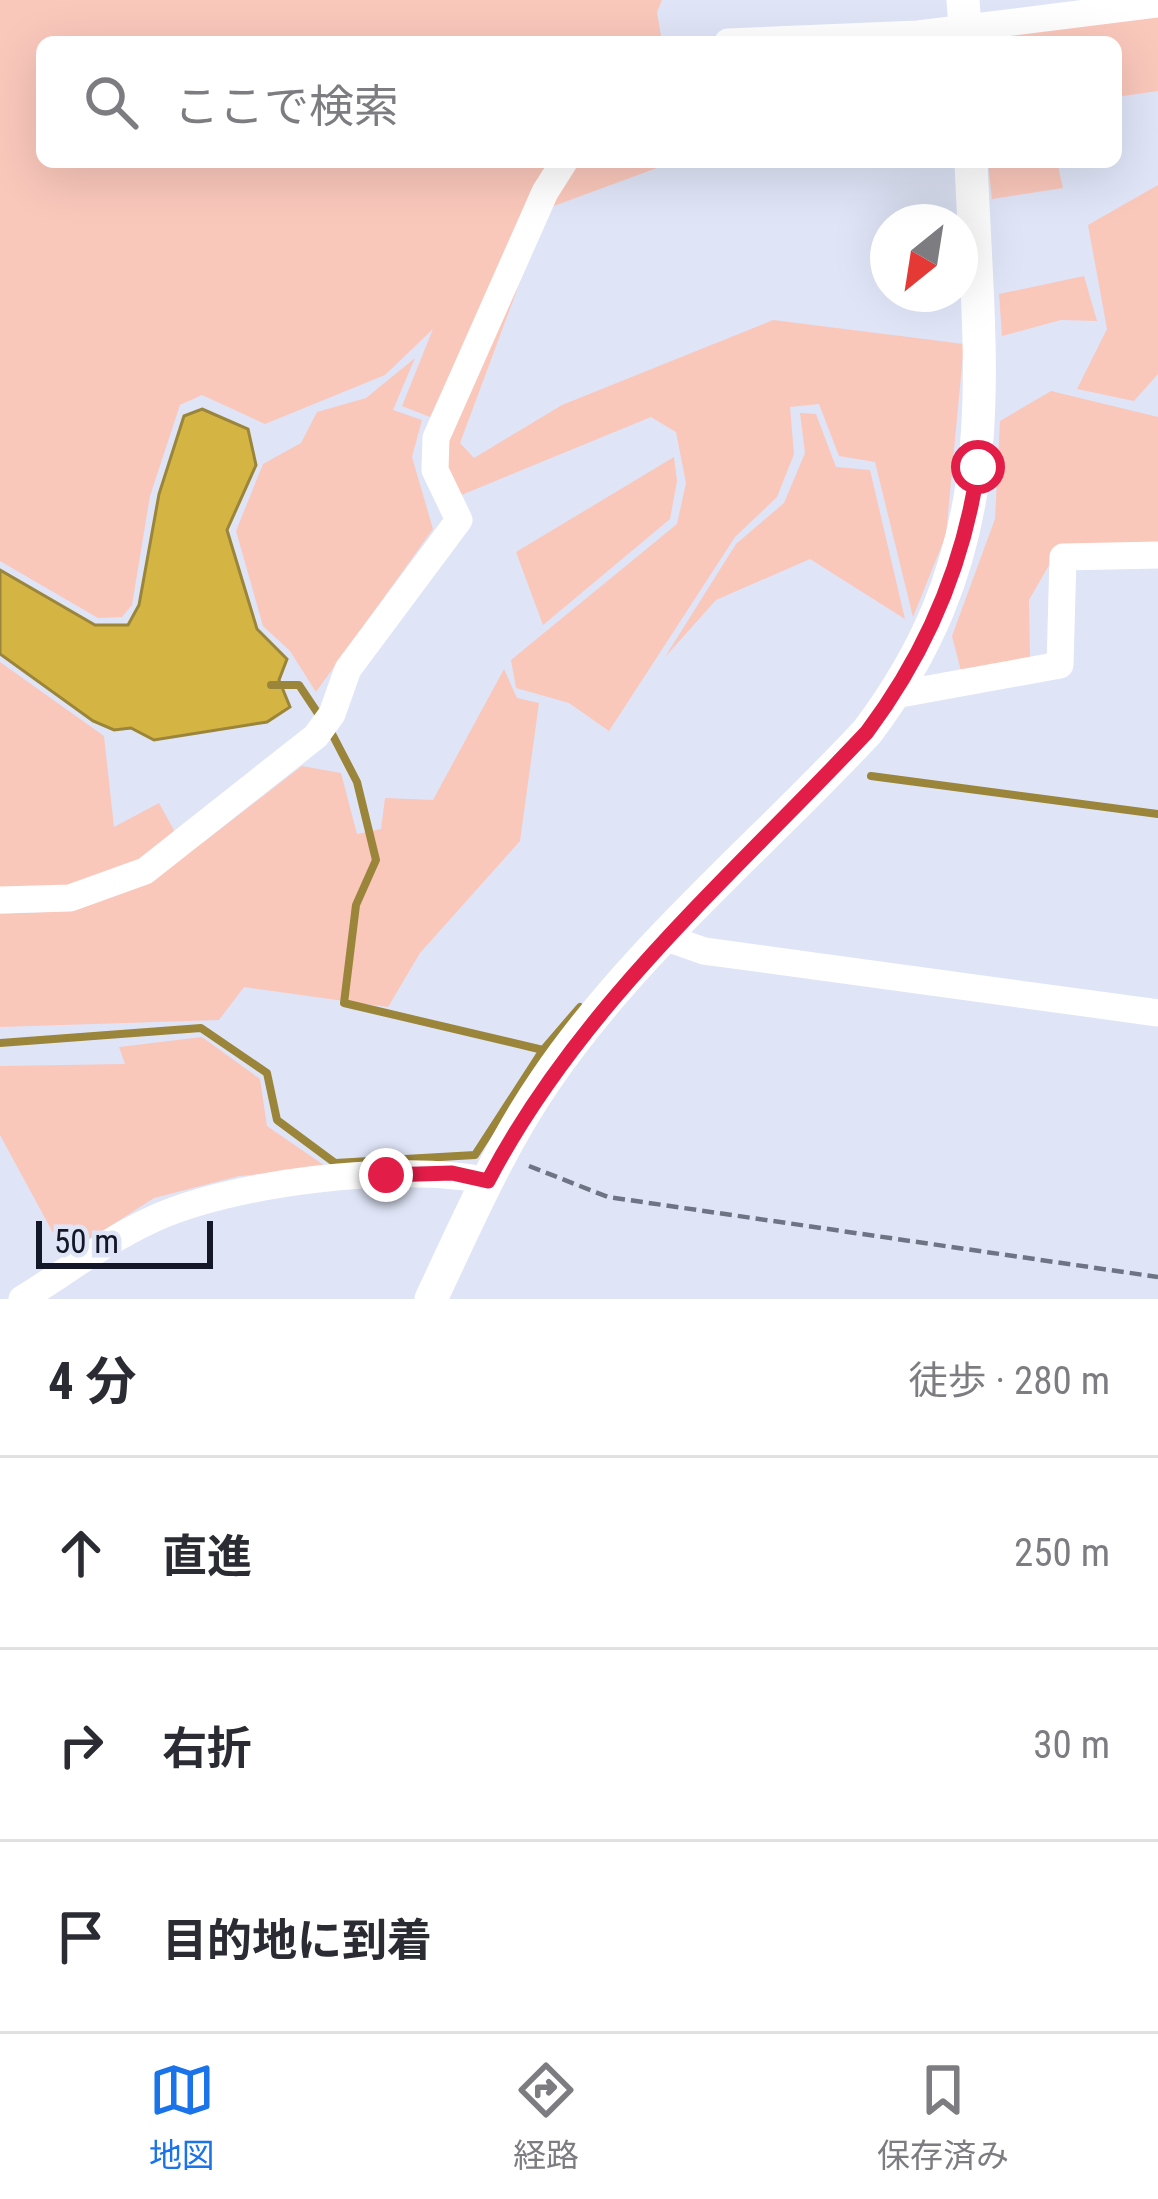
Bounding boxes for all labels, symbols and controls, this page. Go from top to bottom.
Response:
search box [36,36,1122,168]
icon: search [78,69,144,135]
text: ここで検索 [174,80,399,133]
north arrow [870,204,978,312]
route start [951,440,1005,494]
route end [359,1148,413,1202]
scale bar [36,1215,213,1268]
text: 50 m [54,1222,119,1261]
text: 4 分 [48,1352,137,1411]
text: 徒歩 · 280 m [909,1358,1110,1404]
icon: ahead [48,1520,114,1586]
text: 直進 [162,1530,252,1583]
text: 250 m [1014,1530,1110,1576]
icon: right [48,1712,114,1778]
text: 右折 [162,1722,252,1775]
text: 30 m [1033,1722,1110,1768]
icon: arrive [48,1904,114,1970]
text: 目的地に到着 [162,1914,432,1967]
tab: 地図 [149,2057,215,2177]
tab: 経路 [513,2057,579,2177]
tab: 保存済み [877,2057,1009,2177]

